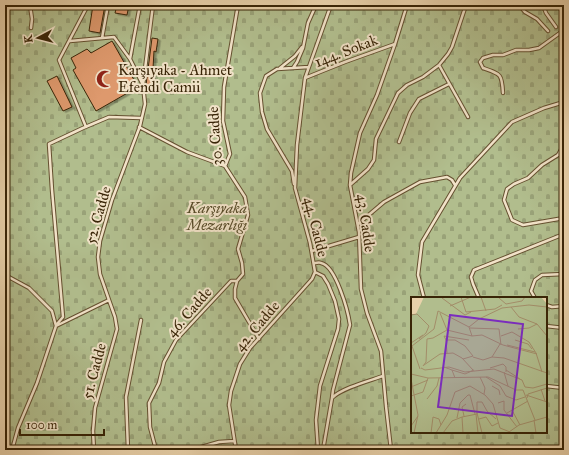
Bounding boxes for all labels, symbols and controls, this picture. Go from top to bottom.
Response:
north arrow [18,18,58,58]
street label: 144. Sokak [312,31,380,71]
text: K [21,33,35,44]
place label: Karşıyaka - Ahmet Efendi Camii [118,61,233,96]
mosque icon: Karşıyaka - Ahmet Efendi Camii [95,69,115,89]
street label: 30. Cadde [204,106,226,166]
street label: 52. Cadde [81,184,115,246]
street label: 43. Cadde [353,193,379,253]
street label: 44. Cadde [300,195,332,259]
park label: Karşıyaka Mezarlığı [185,199,248,234]
street label: 46. Cadde [162,283,216,341]
street label: 42. Cadde [231,297,283,355]
inset map [411,297,547,433]
street label: 51. Cadde [78,341,110,401]
scale bar [20,411,104,437]
text: 100 m [26,418,57,432]

